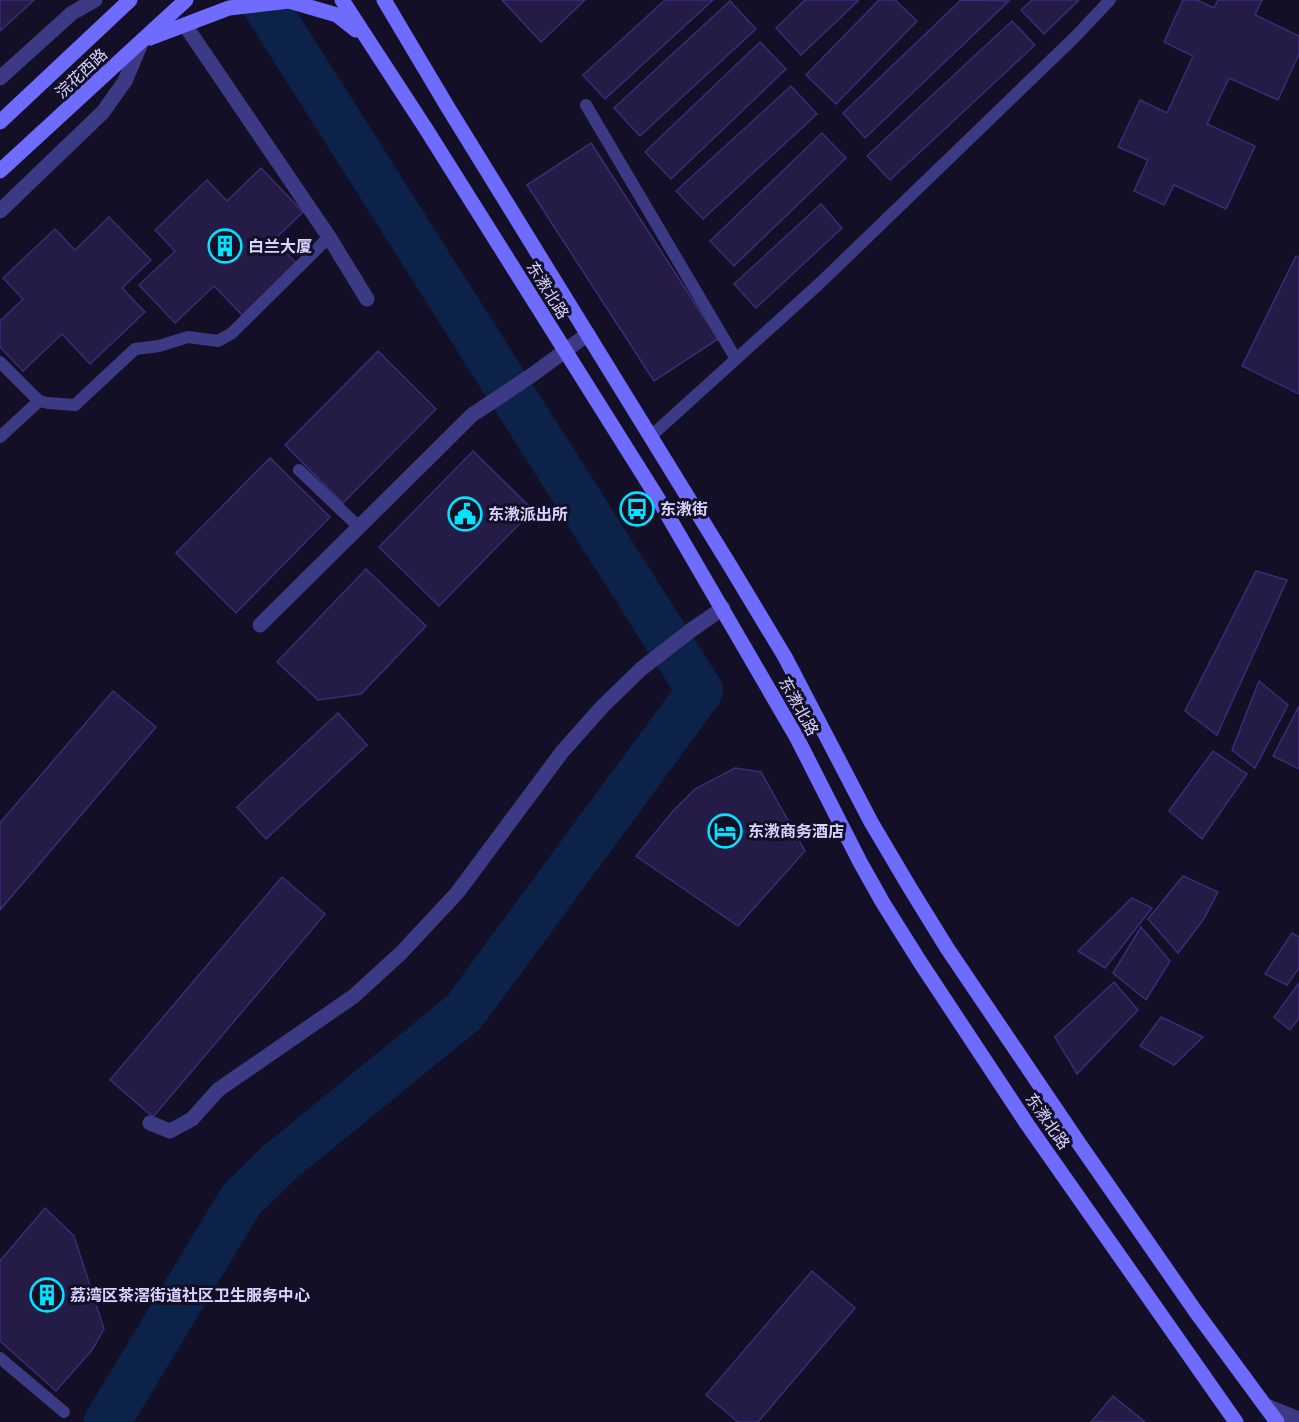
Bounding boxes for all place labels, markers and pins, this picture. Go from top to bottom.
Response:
building icon: 白兰大厦 [207,228,243,264]
place label: 白兰大厦 [248,235,312,258]
bus stop icon: 东漖街 [619,491,655,527]
public building icon: 东漖派出所 [447,496,483,532]
place label: 东漖街 [660,498,708,521]
place label: 东漖派出所 [488,503,568,526]
hotel icon: 东漖商务酒店 [707,813,743,849]
place label: 东漖商务酒店 [748,820,844,843]
building icon: 荔湾区茶滘街道社区卫生服务中心 [29,1277,65,1313]
place label: 荔湾区茶滘街道社区卫生服务中心 [70,1284,310,1307]

